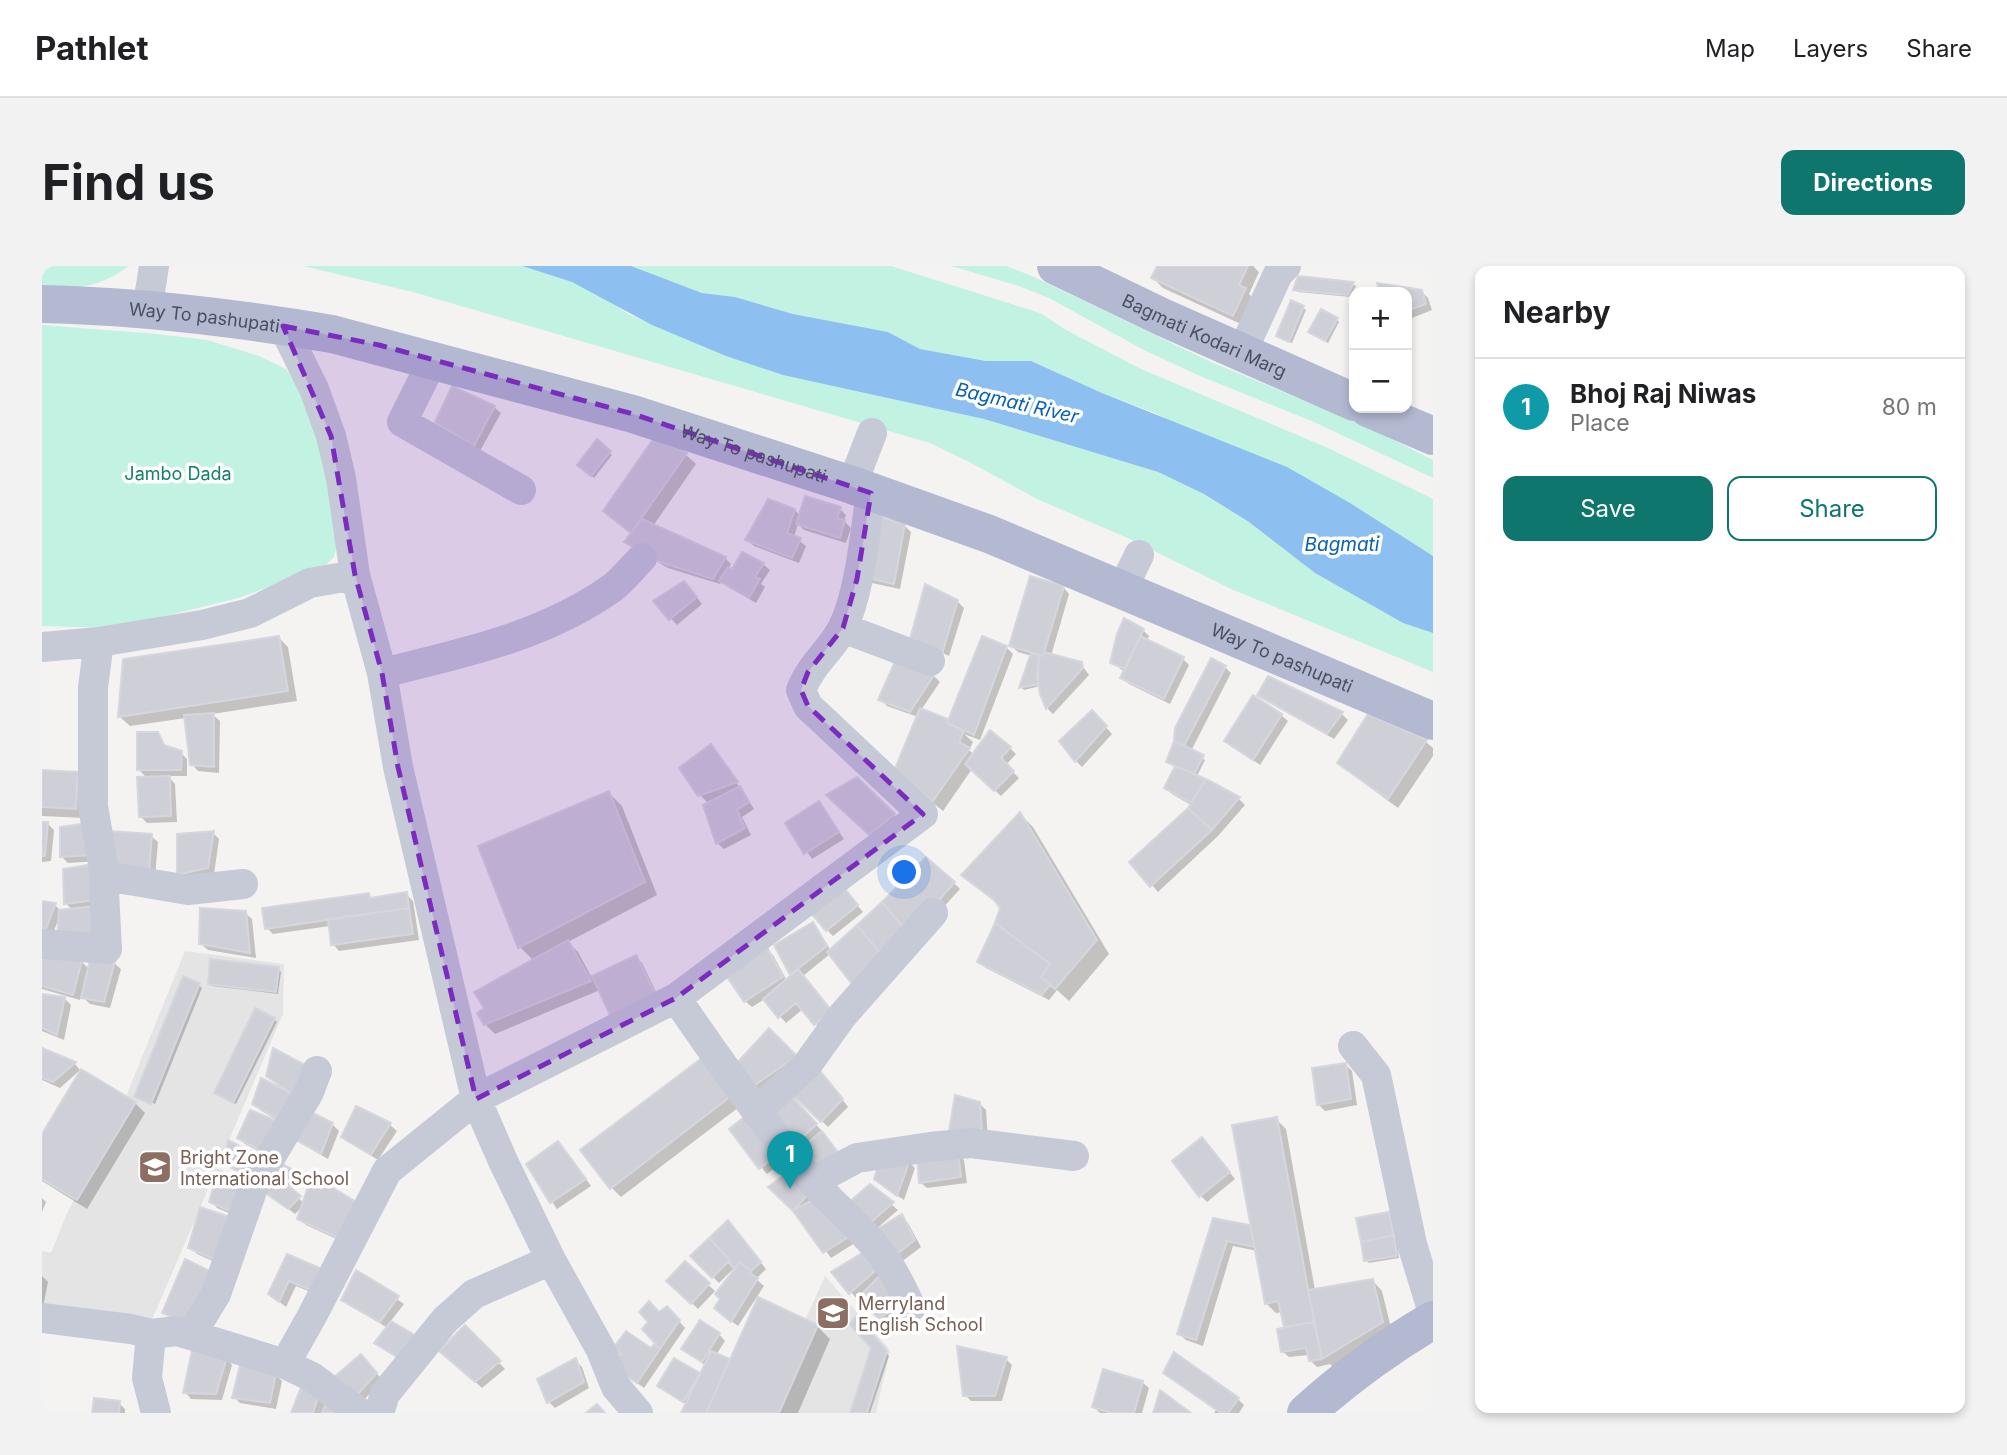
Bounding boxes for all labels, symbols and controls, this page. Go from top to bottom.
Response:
text: Pathlet [35,28,149,68]
text: Map [1705,34,1755,63]
text: Layers [1793,34,1868,63]
text: Share [1906,34,1972,63]
button: Directions [1781,150,1965,215]
text: Find us [42,153,215,212]
map controls [1349,287,1412,413]
button: + [1349,287,1412,350]
street label: Bagmati Kodari Marg [1119,289,1290,381]
text: Nearby [1503,294,1611,330]
street label: Way To pashupati [128,298,281,336]
button: − [1349,350,1412,413]
water label: Bagmati River [953,378,1082,429]
text: Bhoj Raj Niwas [1570,378,1756,409]
text: 1 [1521,393,1531,421]
text: 80 m [1882,393,1937,421]
text: Place [1570,409,1630,437]
street label: Way To pashupati [678,420,829,486]
park label: Jambo Dada [124,463,232,484]
button: Save [1503,476,1713,541]
button: Share [1727,476,1937,541]
water label: Bagmati [1305,533,1380,556]
street label: Way To pashupati [1208,618,1356,697]
your location [887,855,921,889]
pin: 1 [767,1131,813,1189]
place label: Bright Zone International School [180,1147,349,1189]
school or university icon: Bright Zone International School [136,1148,174,1186]
place label: Merryland English School [858,1293,983,1335]
school or university icon: Merryland English School [814,1294,852,1332]

